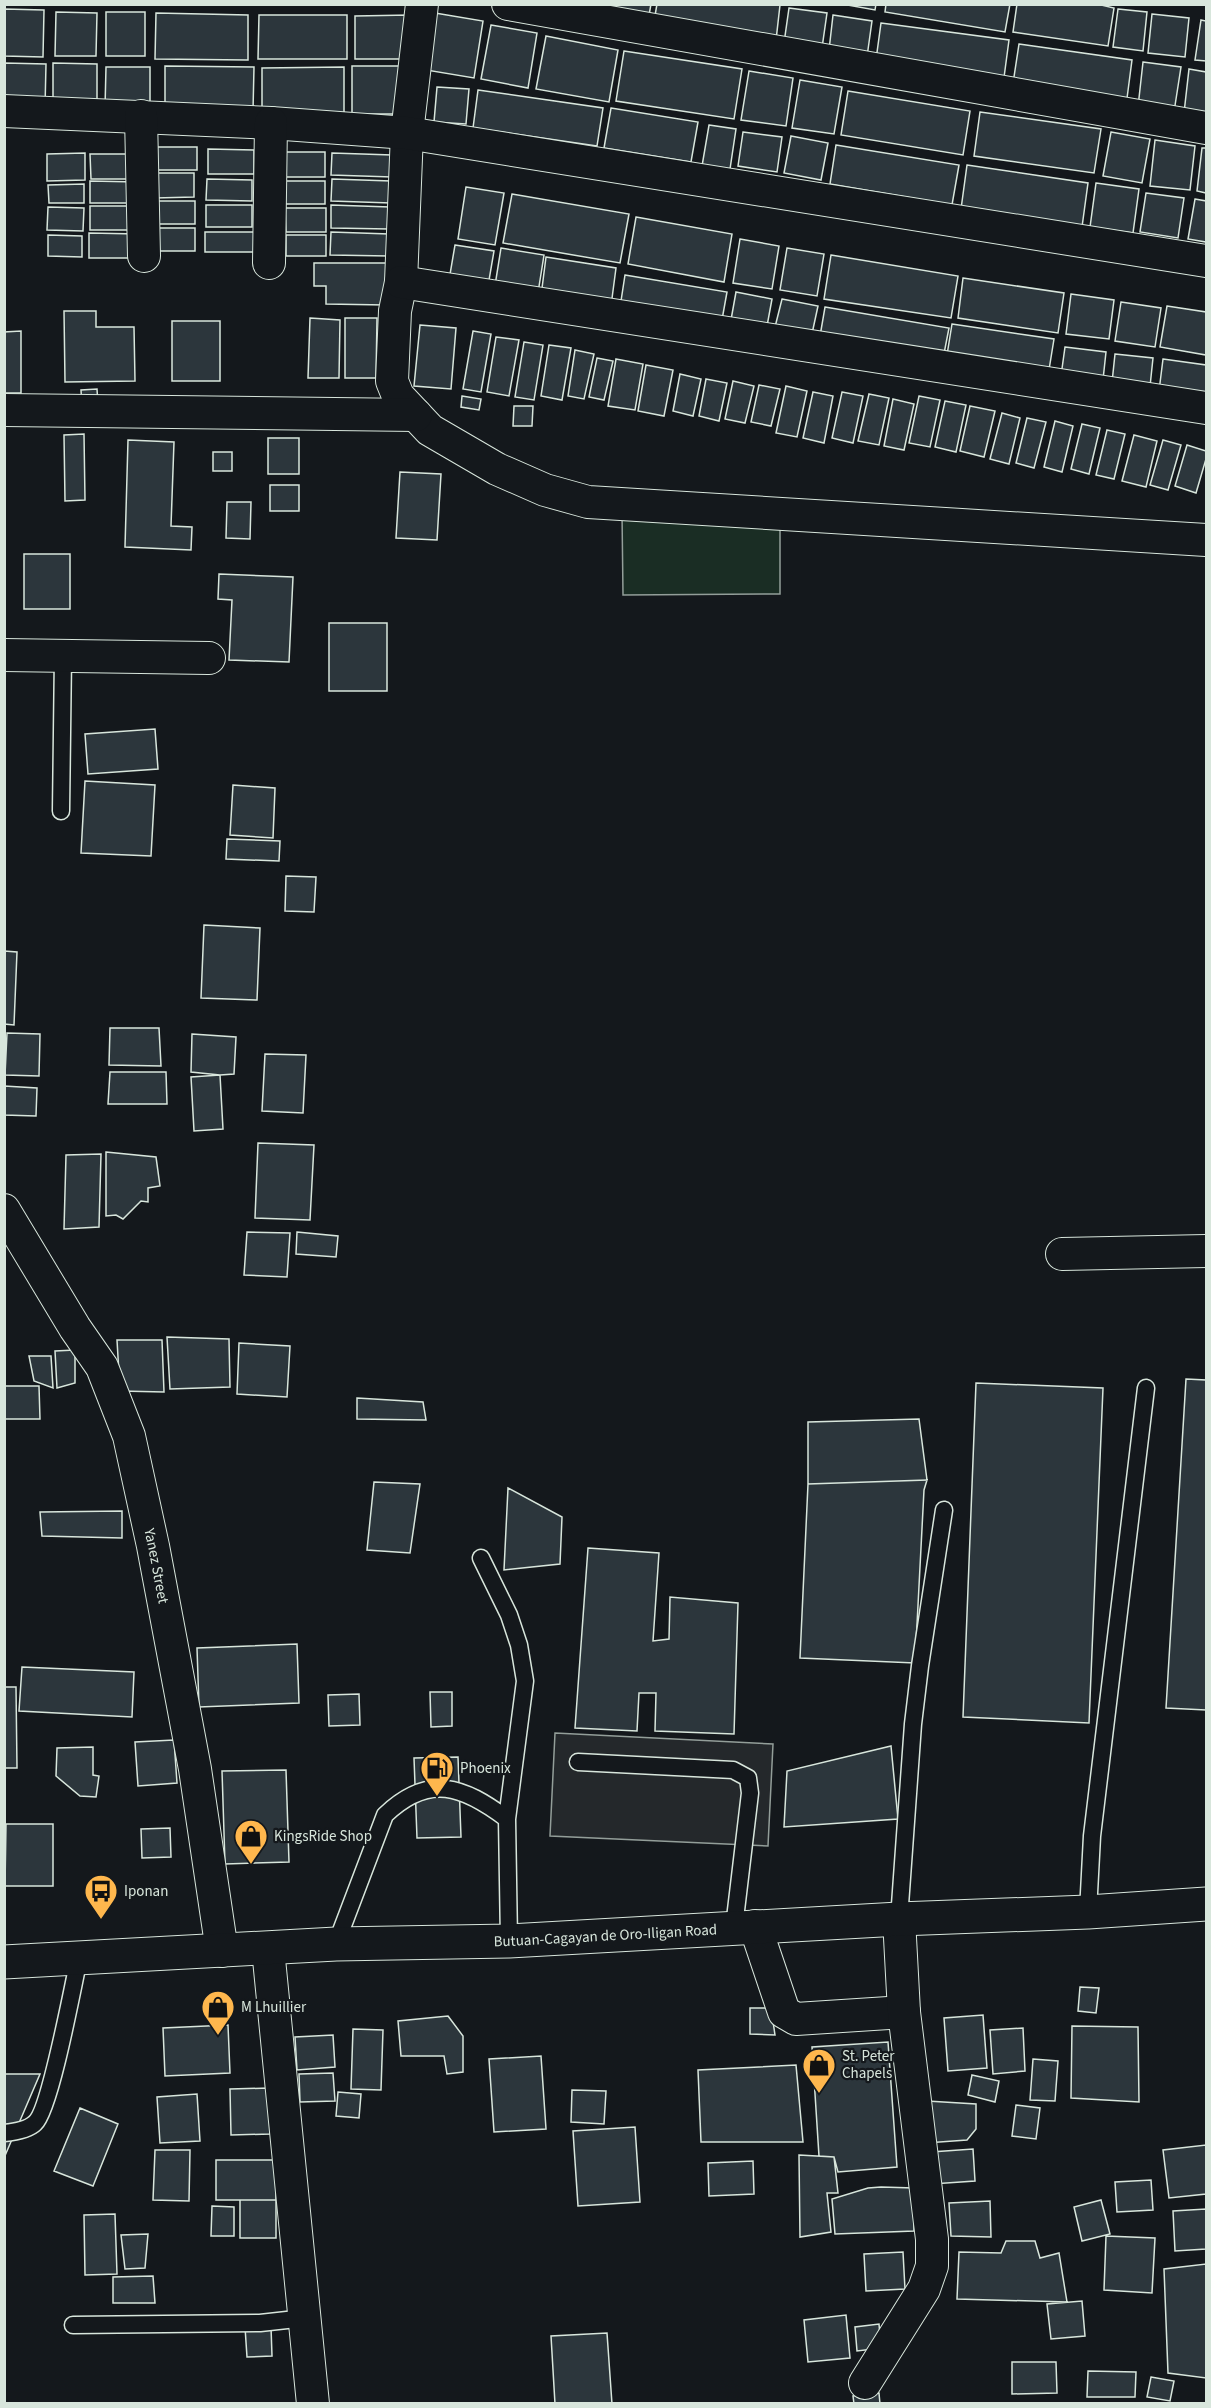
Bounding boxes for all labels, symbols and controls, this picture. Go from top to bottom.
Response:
street label: Yanez Street [139,1525,174,1605]
fuel station icon: Phoenix [419,1750,455,1797]
place label: Phoenix [460,1758,511,1779]
shop icon: KingsRide Shop [233,1818,269,1865]
place label: KingsRide Shop [274,1826,372,1847]
bus stop icon: Iponan [83,1873,119,1920]
place label: Iponan [124,1881,168,1902]
street label: Butuan-Cagayan de Oro-Iligan Road [493,1919,718,1952]
shop icon: M Lhuillier [200,1989,236,2036]
place label: M Lhuillier [241,1997,307,2018]
place label: St. Peter Chapels [842,2046,895,2084]
shop icon: St. Peter Chapels [801,2047,837,2094]

